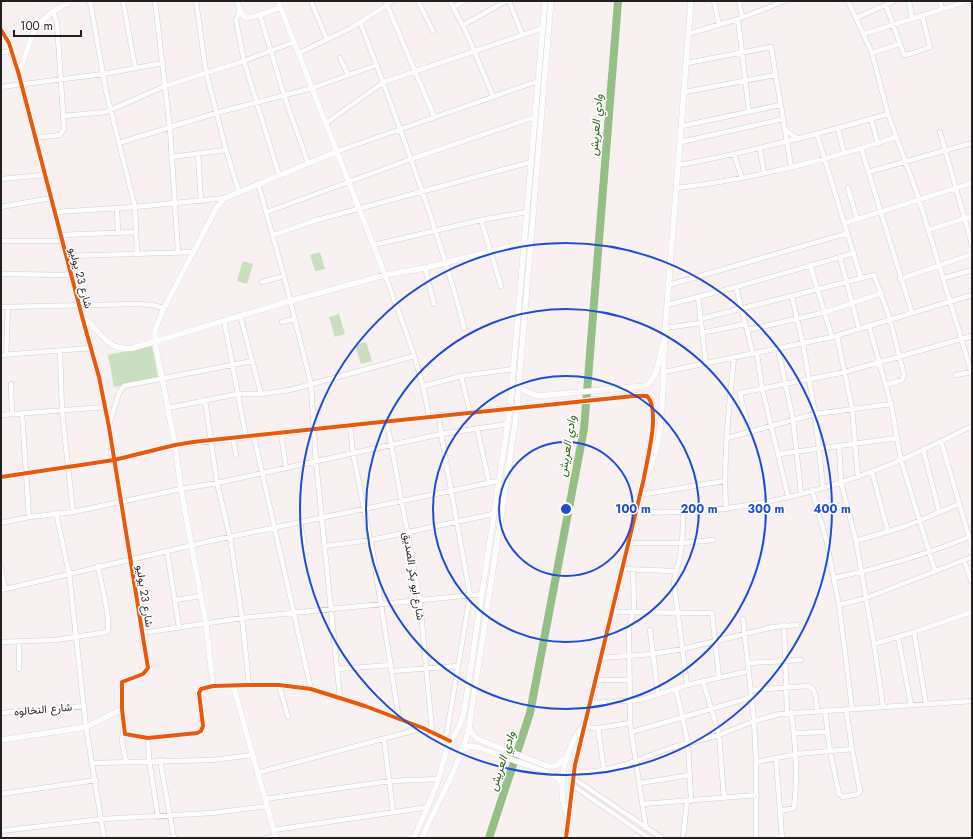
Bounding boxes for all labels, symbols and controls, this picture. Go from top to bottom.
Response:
scale bar [14,12,81,38]
text: 100 m [20,17,53,35]
water label: وادي العريش [584,93,609,157]
street label: شارع 23 يوليو [65,246,97,311]
water label: وادي العريش [553,413,582,478]
text: 100 m [615,500,651,518]
text: 200 m [680,500,718,518]
text: 300 m [748,500,785,518]
text: 400 m [813,500,851,518]
centre of rings [559,502,573,516]
street label: شارع ابو بكر الصديق [399,531,429,621]
street label: شارع 23 يوليو [132,564,158,628]
street label: شارع النخالوه [13,698,73,720]
water label: وادي العريش [484,728,521,794]

